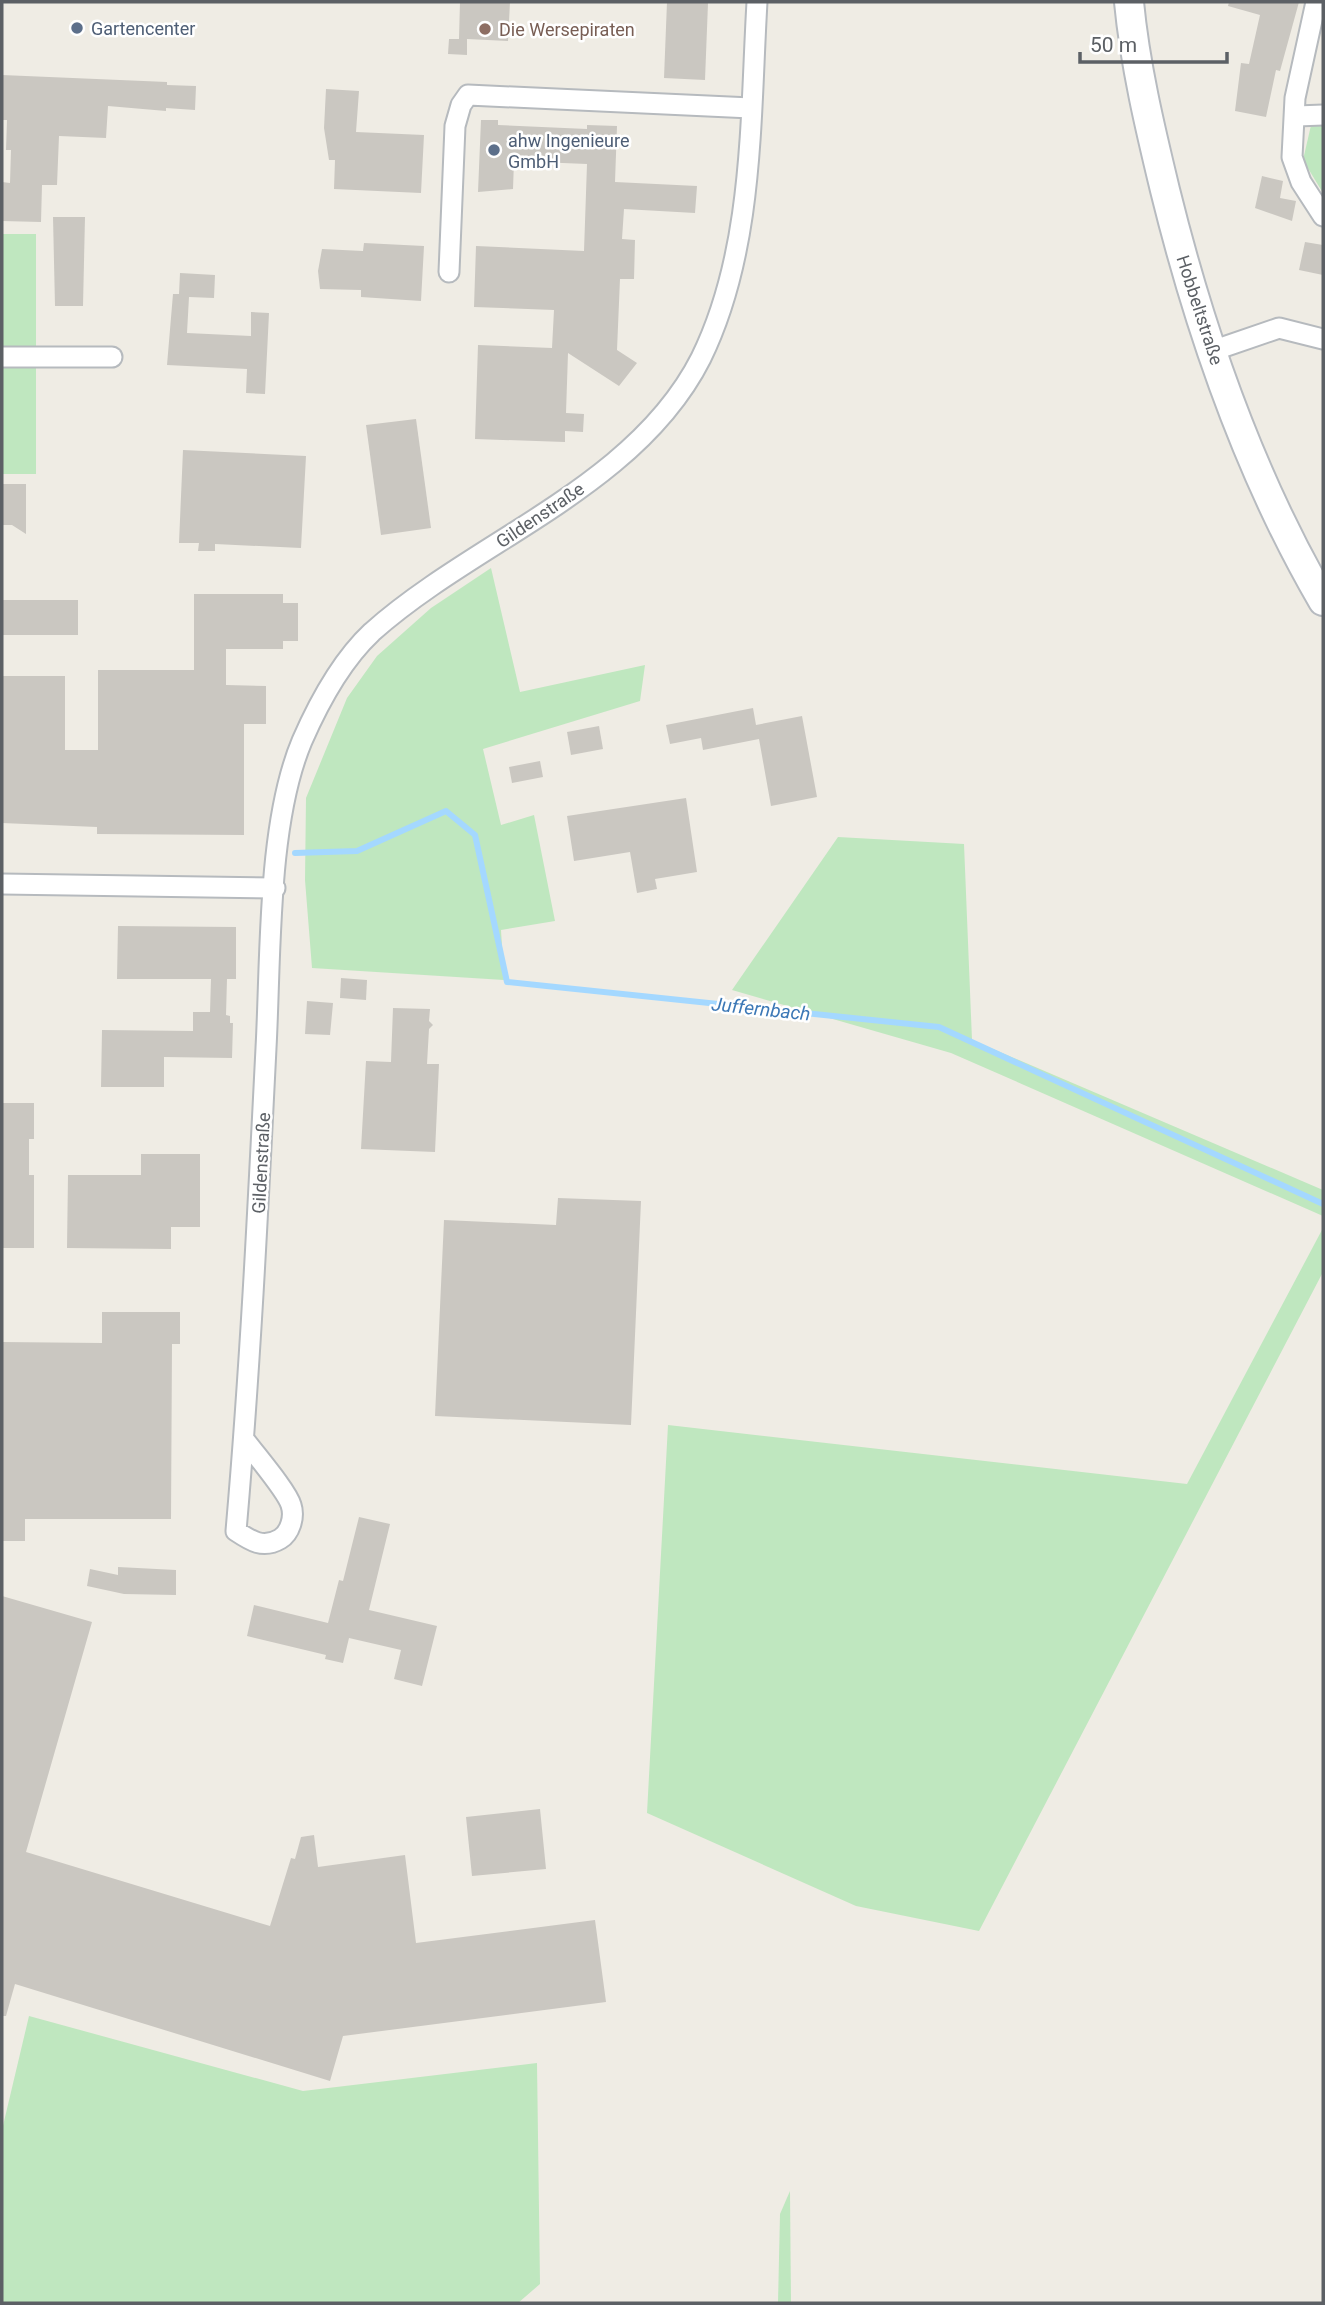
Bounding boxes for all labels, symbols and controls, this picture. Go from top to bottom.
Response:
place label: Gartencenter [91,18,195,39]
place label: Die Wersepiraten [499,19,635,40]
marker: Gartencenter [69,20,85,36]
marker: Die Wersepiraten [477,21,493,37]
scale bar [1080,21,1227,65]
text: 50 m [1090,33,1137,57]
place label: ahw Ingenieure GmbH [508,130,629,172]
marker: ahw Ingenieure GmbH [486,142,502,158]
street label: Hobbeltstraße [1172,252,1228,368]
street label: Gildenstraße [492,478,588,552]
water label: Juffernbach [710,992,812,1026]
street label: Gildenstraße [248,1112,274,1214]

